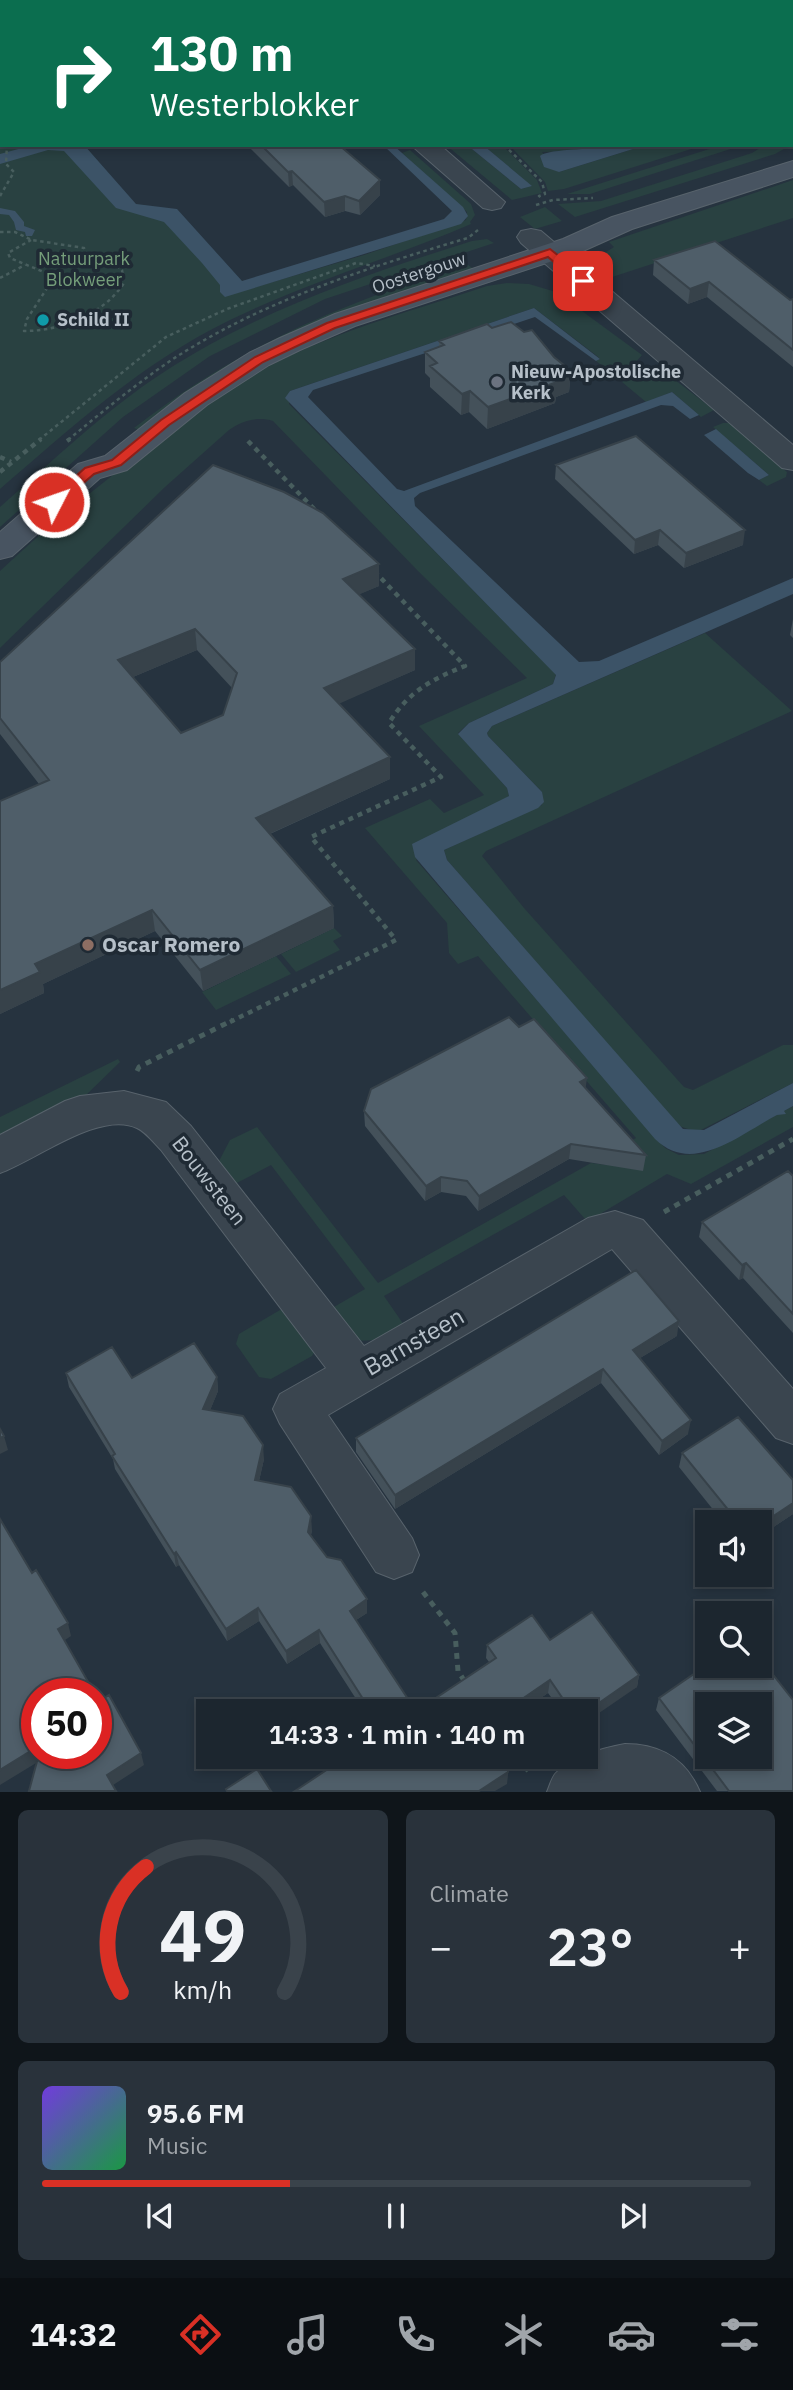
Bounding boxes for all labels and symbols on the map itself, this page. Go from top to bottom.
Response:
street label: Oostergouw [369,246,469,298]
park label: Natuurpark Blokweer [38,247,130,291]
pin [553,251,613,311]
place label: Schild II [57,308,130,331]
marker: Schild II [35,312,51,328]
place label: Nieuw-Apostolische Kerk [511,360,681,404]
marker: Nieuw-Apostolische Kerk [489,374,505,390]
position arrow [17,465,91,539]
place label: Oscar Romero [102,930,240,958]
marker: Oscar Romero [80,937,96,953]
street label: Bouwsteen [166,1130,253,1231]
street label: Barnsteen [358,1300,469,1383]
speed limit sign: 50 [21,1678,112,1769]

